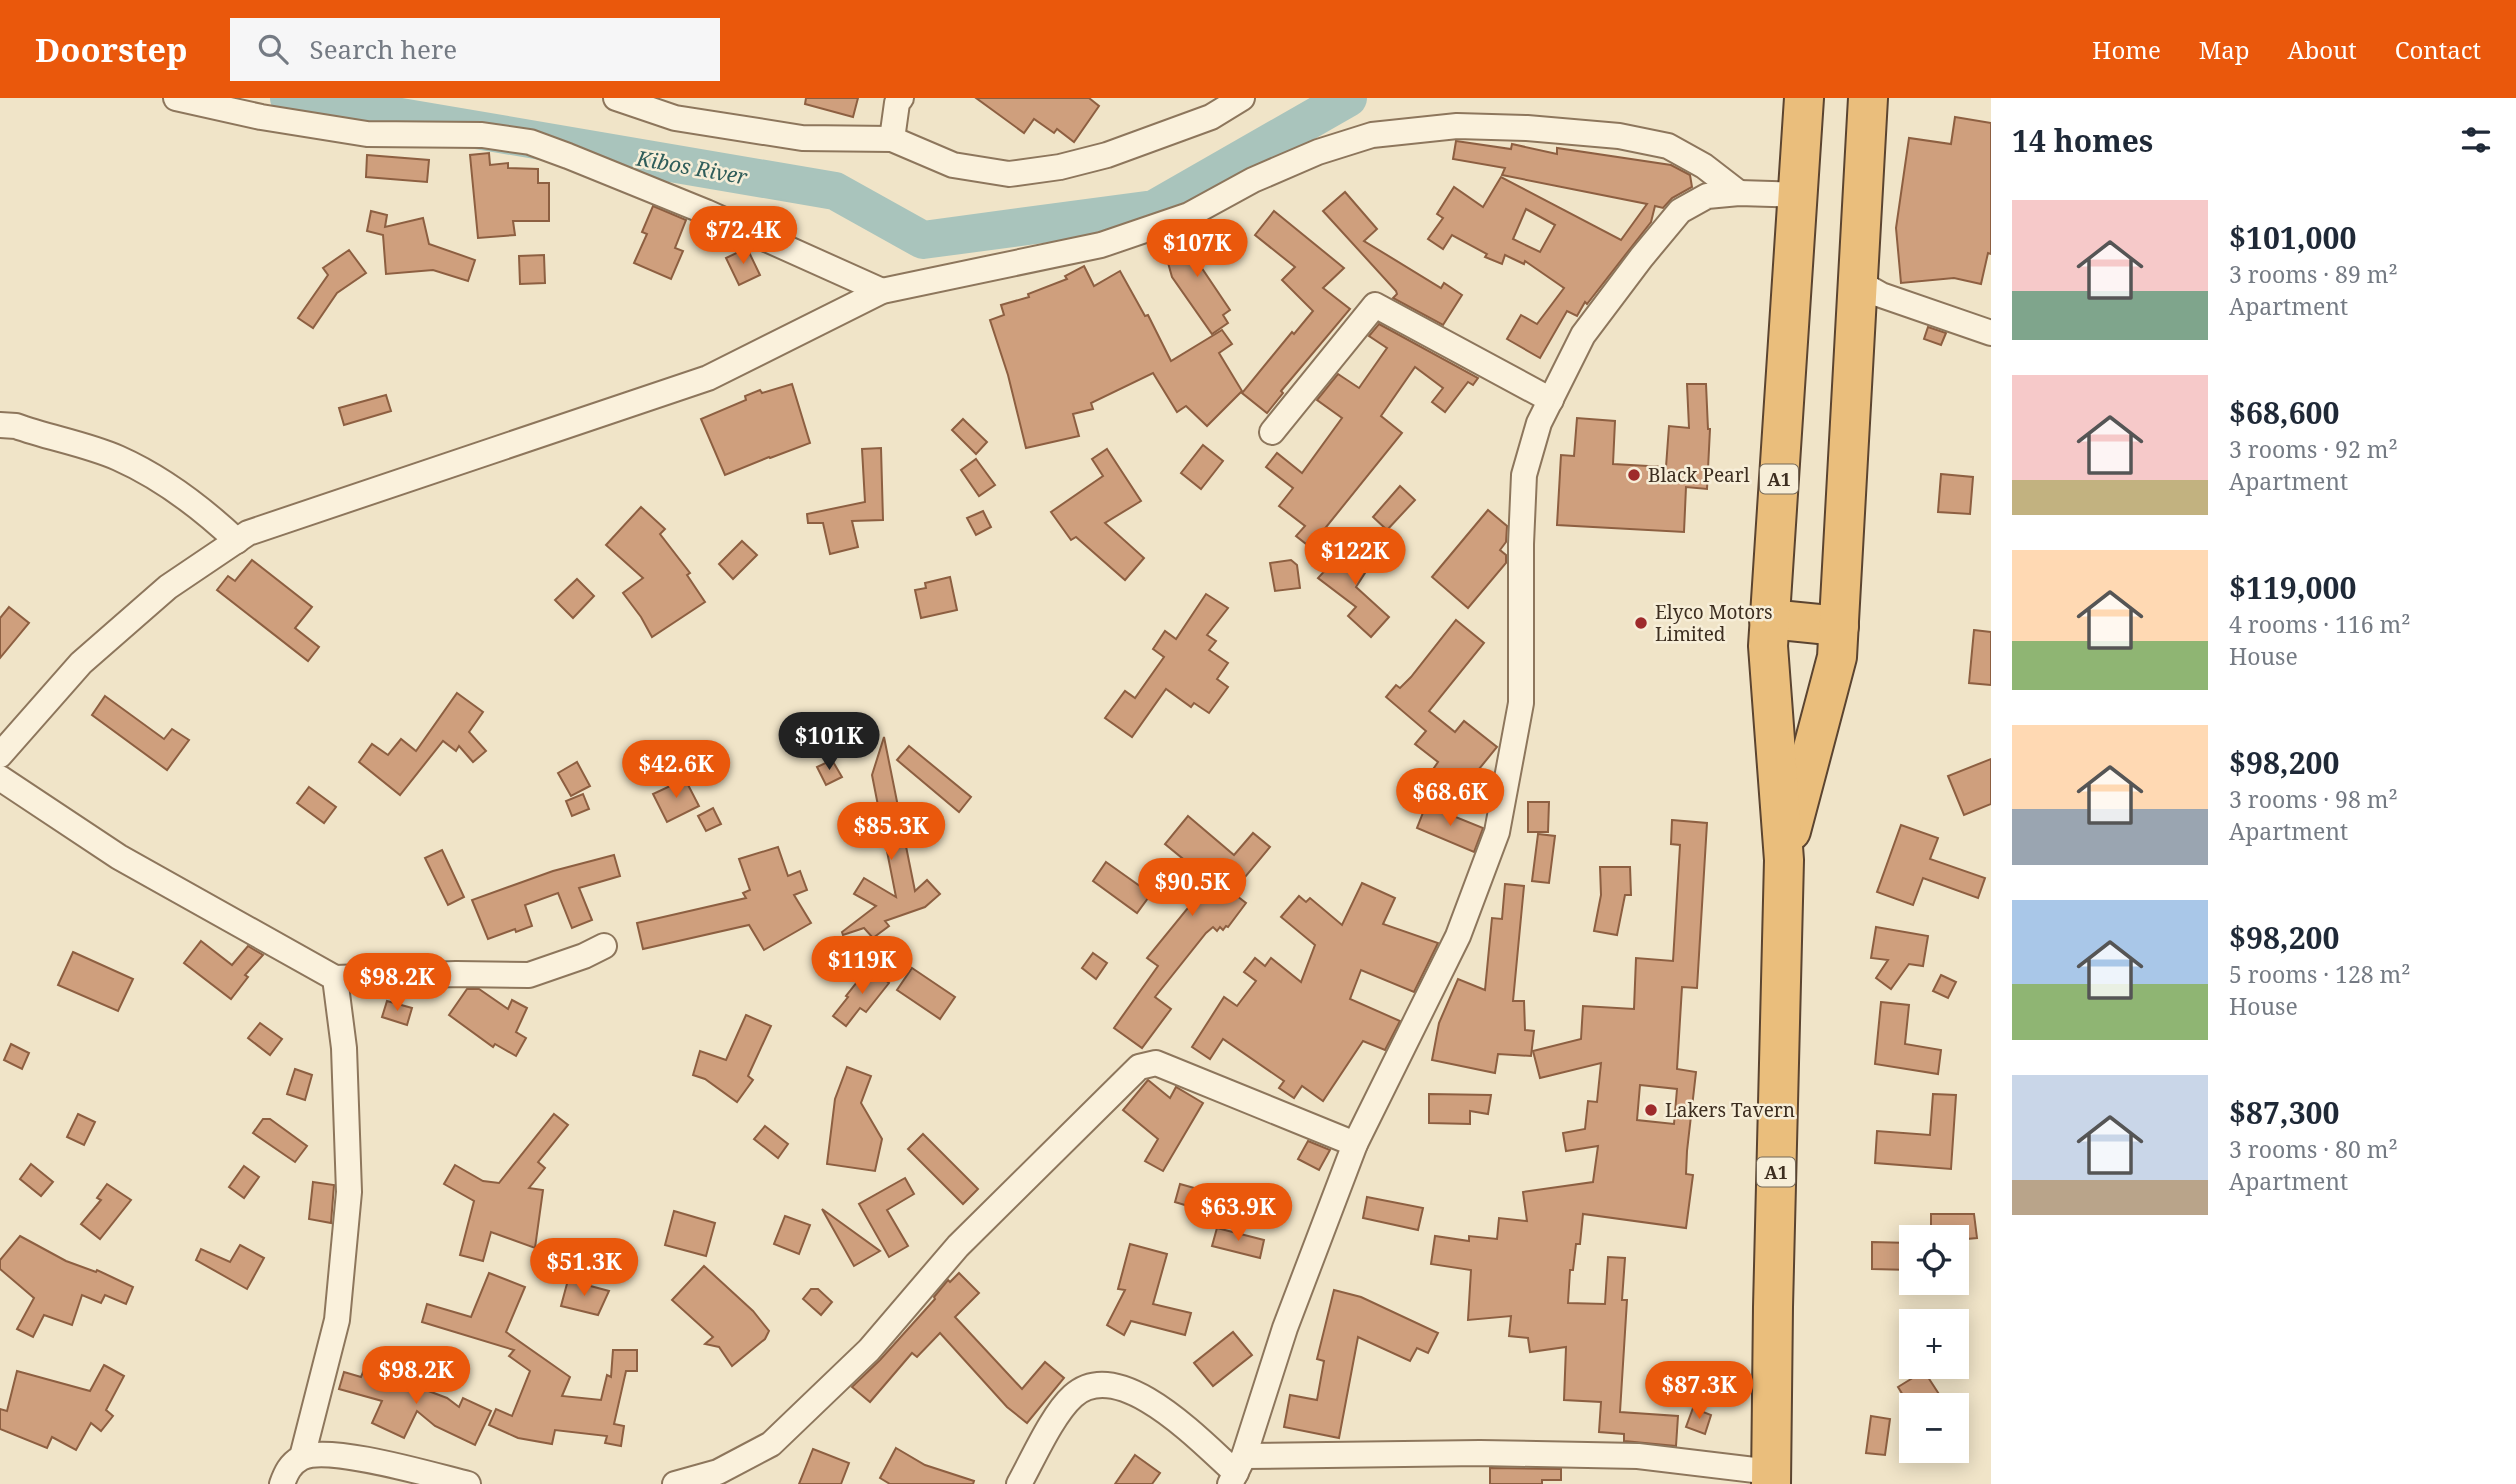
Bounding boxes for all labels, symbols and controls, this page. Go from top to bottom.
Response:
search box [230,18,720,81]
text: Doorstep [35,27,188,72]
icon: search [254,30,292,68]
text: Search here [310,31,457,67]
text: Home [2092,33,2161,66]
text: Map [2199,33,2250,66]
text: About [2288,33,2357,66]
text: Contact [2395,33,2481,66]
text: 14 homes [2012,120,2153,161]
icon: filters [2457,121,2495,159]
water label: Kibos River [633,143,750,191]
pin: $72.4K [686,206,800,266]
text: $72.4K [705,213,781,245]
text: $101,000 [2229,217,2356,258]
pin: $107K [1148,220,1246,279]
text: $107K [1163,226,1231,258]
icon: home [2068,228,2152,312]
text: 3 rooms · 89 m² [2229,258,2398,290]
text: Apartment [2229,290,2348,322]
text: $68,600 [2229,392,2340,433]
icon: home [2068,403,2152,487]
text: 3 rooms · 92 m² [2229,433,2398,465]
place label: Black Pearl [1648,462,1750,488]
road number: A1 [1760,464,1798,494]
text: Apartment [2229,465,2348,497]
marker: Black Pearl [1626,467,1642,483]
pin: $122K [1306,528,1404,587]
text: $122K [1321,534,1389,566]
text: $119,000 [2229,567,2356,608]
icon: home [2068,578,2152,662]
place label: Elyco Motors Limited [1655,599,1773,647]
text: 4 rooms · 116 m² [2229,608,2411,640]
marker: Elyco Motors Limited [1633,615,1649,631]
text: House [2229,640,2298,672]
pin: $101K [780,712,878,772]
text: $101K [795,719,863,751]
pin: $42.6K [619,740,733,800]
text: $98,200 [2229,742,2340,783]
text: $42.6K [638,747,714,779]
icon: home [2068,753,2152,837]
pin: $68.6K [1393,768,1507,828]
text: $68.6K [1412,775,1488,807]
text: 3 rooms · 98 m² [2229,783,2398,815]
pin: $85.3K [834,802,948,862]
text: $85.3K [853,809,929,841]
text: Apartment [2229,815,2348,847]
pin: $90.5K [1135,858,1249,918]
text: $90.5K [1154,865,1230,897]
text: $98,200 [2229,917,2340,958]
icon: home [2068,928,2152,1012]
pin: $119K [813,936,911,996]
text: $119K [828,943,896,975]
pin: $98.2K [340,954,454,1013]
text: 5 rooms · 128 m² [2229,958,2411,990]
text: $98.2K [359,960,435,992]
text: House [2229,990,2298,1022]
text: $87,300 [2229,1092,2340,1133]
place label: Lakers Tavern [1665,1097,1795,1123]
marker: Lakers Tavern [1643,1102,1659,1118]
icon: home [2068,1103,2152,1187]
text: 3 rooms · 80 m² [2229,1133,2398,1165]
road number: A1 [1757,1157,1795,1186]
text: Apartment [2229,1165,2348,1197]
pin: $63.9K [1181,1184,1295,1243]
text: $63.9K [1200,1190,1276,1222]
map controls [1899,1225,1969,1463]
button: locate [1899,1225,1969,1295]
pin: $51.3K [527,1238,641,1298]
text: $51.3K [546,1245,622,1277]
button: + [1899,1309,1969,1379]
pin: $98.2K [359,1346,473,1406]
text: $98.2K [378,1353,454,1385]
pin: $87.3K [1642,1362,1756,1421]
text: $87.3K [1661,1368,1737,1400]
button: − [1899,1393,1969,1463]

